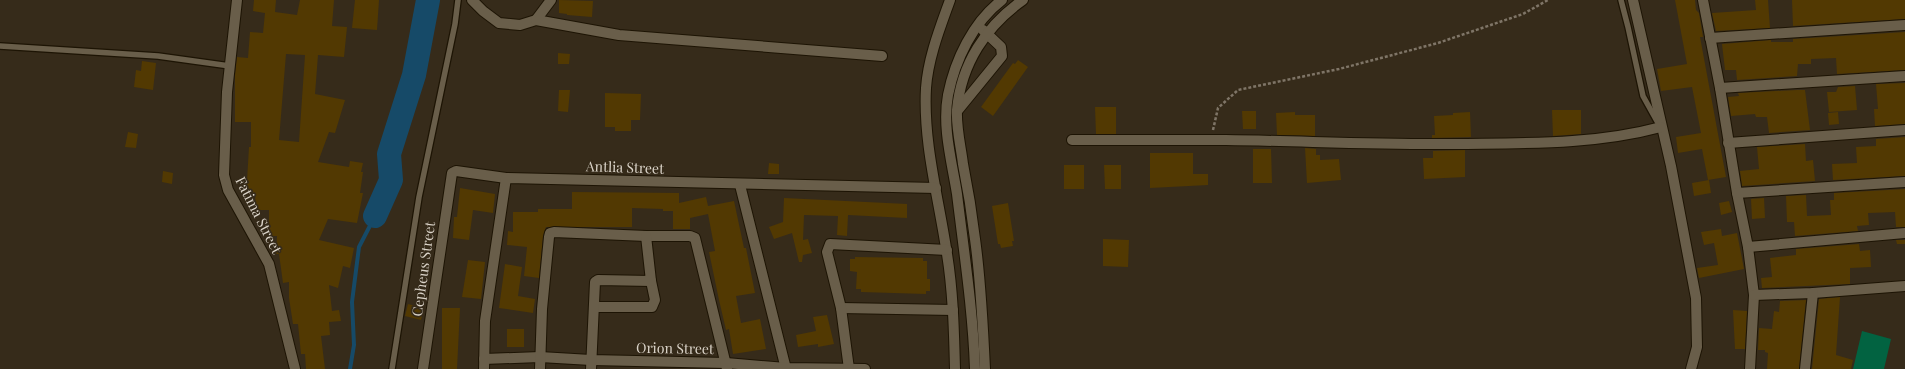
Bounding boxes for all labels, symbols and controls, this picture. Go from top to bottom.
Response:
street label: Antlia Street [585,156,665,178]
street label: Fatima Street [231,173,287,258]
street label: Cepheus Street [407,219,439,318]
street label: Orion Street [636,338,715,358]

